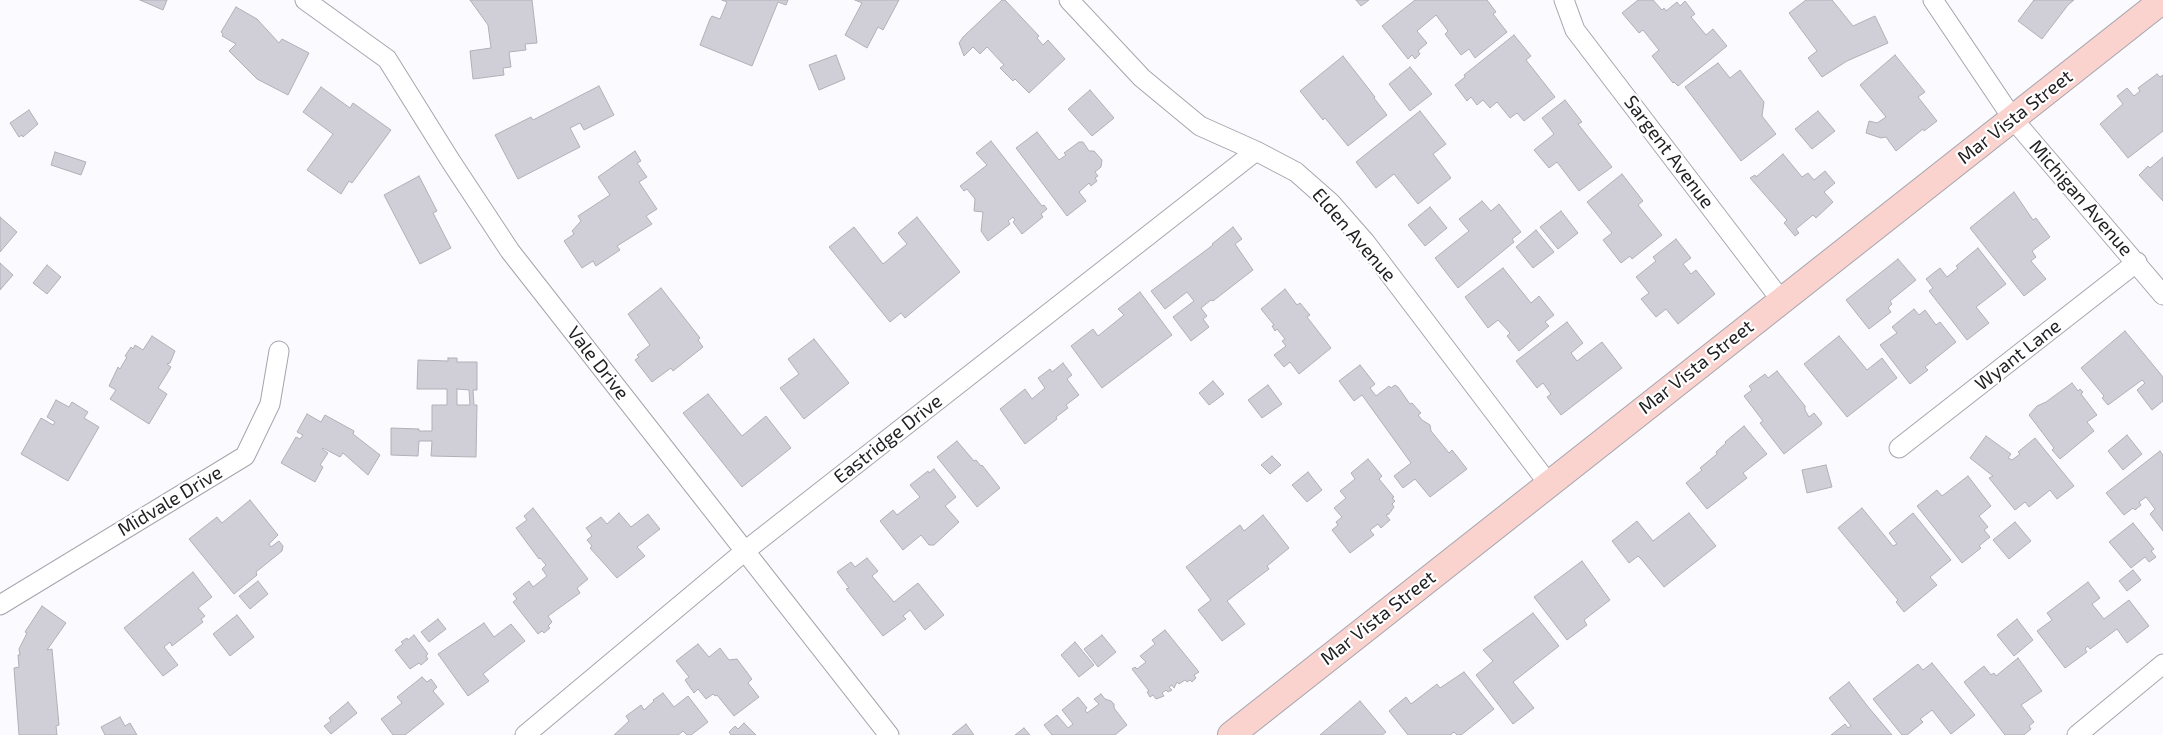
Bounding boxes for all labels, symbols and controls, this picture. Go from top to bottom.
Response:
street label: Mar Vista Street [1953,65,2077,169]
street label: Sargent Avenue [1619,91,1719,213]
street label: Michigan Avenue [2024,135,2138,261]
street label: Elden Avenue [1307,184,1401,286]
street label: Mar Vista Street [1634,315,1758,419]
street label: Wyant Lane [1971,315,2065,395]
street label: Vale Drive [562,322,634,404]
street label: Eastridge Drive [829,390,947,488]
street label: Midvale Drive [114,461,226,541]
street label: Mar Vista Street [1316,566,1440,670]

